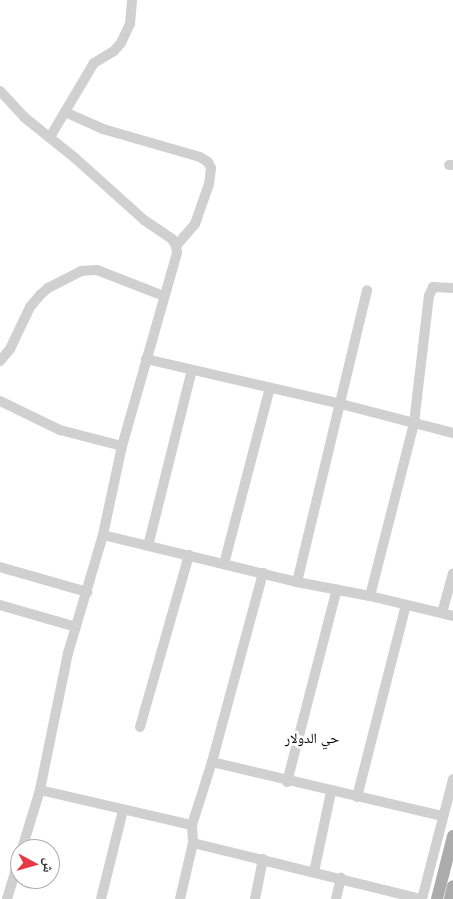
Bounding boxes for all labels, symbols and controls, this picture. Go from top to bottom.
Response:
district label: حي الدولار [285,730,339,746]
north arrow [10,839,60,889]
text: ش [38,857,60,874]

